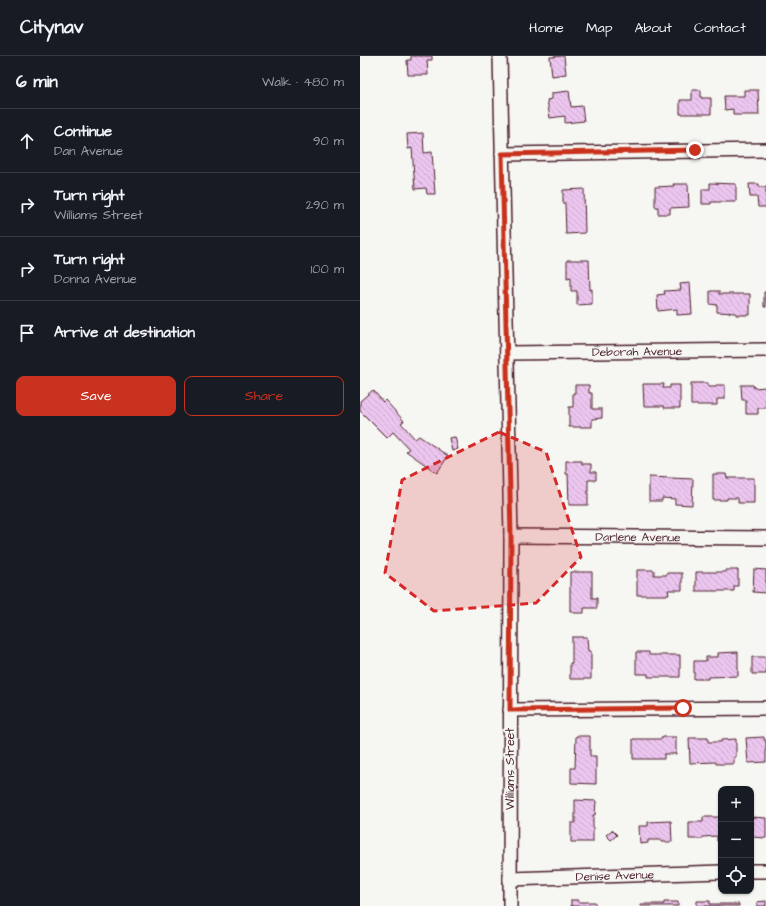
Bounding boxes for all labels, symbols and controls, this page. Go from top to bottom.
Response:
text: Citynav [20,14,83,41]
text: Home [529,18,564,38]
text: Map [586,18,612,38]
text: About [634,18,672,38]
text: Contact [694,18,746,38]
text: 6 min [16,70,58,94]
text: Walk · 480 m [262,73,344,91]
text: Continue [54,121,112,142]
icon: ahead [16,130,38,152]
text: 90 m [313,132,344,150]
route end [686,141,704,159]
text: Dan Avenue [54,142,123,160]
text: Turn right [54,185,125,206]
icon: right [16,194,38,216]
text: 290 m [306,196,344,214]
text: Williams Street [54,206,143,224]
text: Turn right [54,249,125,270]
icon: right [16,258,38,280]
text: 100 m [311,260,344,278]
text: Donna Avenue [54,270,137,288]
icon: arrive [16,322,38,344]
text: Arrive at destination [54,322,195,343]
street label: Deborah Avenue [592,342,683,361]
button: Save [16,376,176,416]
button: Share [184,376,344,416]
street label: Darlene Avenue [595,528,681,546]
route start [674,699,692,717]
street label: Williams Street [502,728,519,810]
map controls [718,786,754,894]
button: + [718,786,754,822]
button: − [718,822,754,858]
button: locate [718,858,754,894]
street label: Denise Avenue [575,866,655,885]

